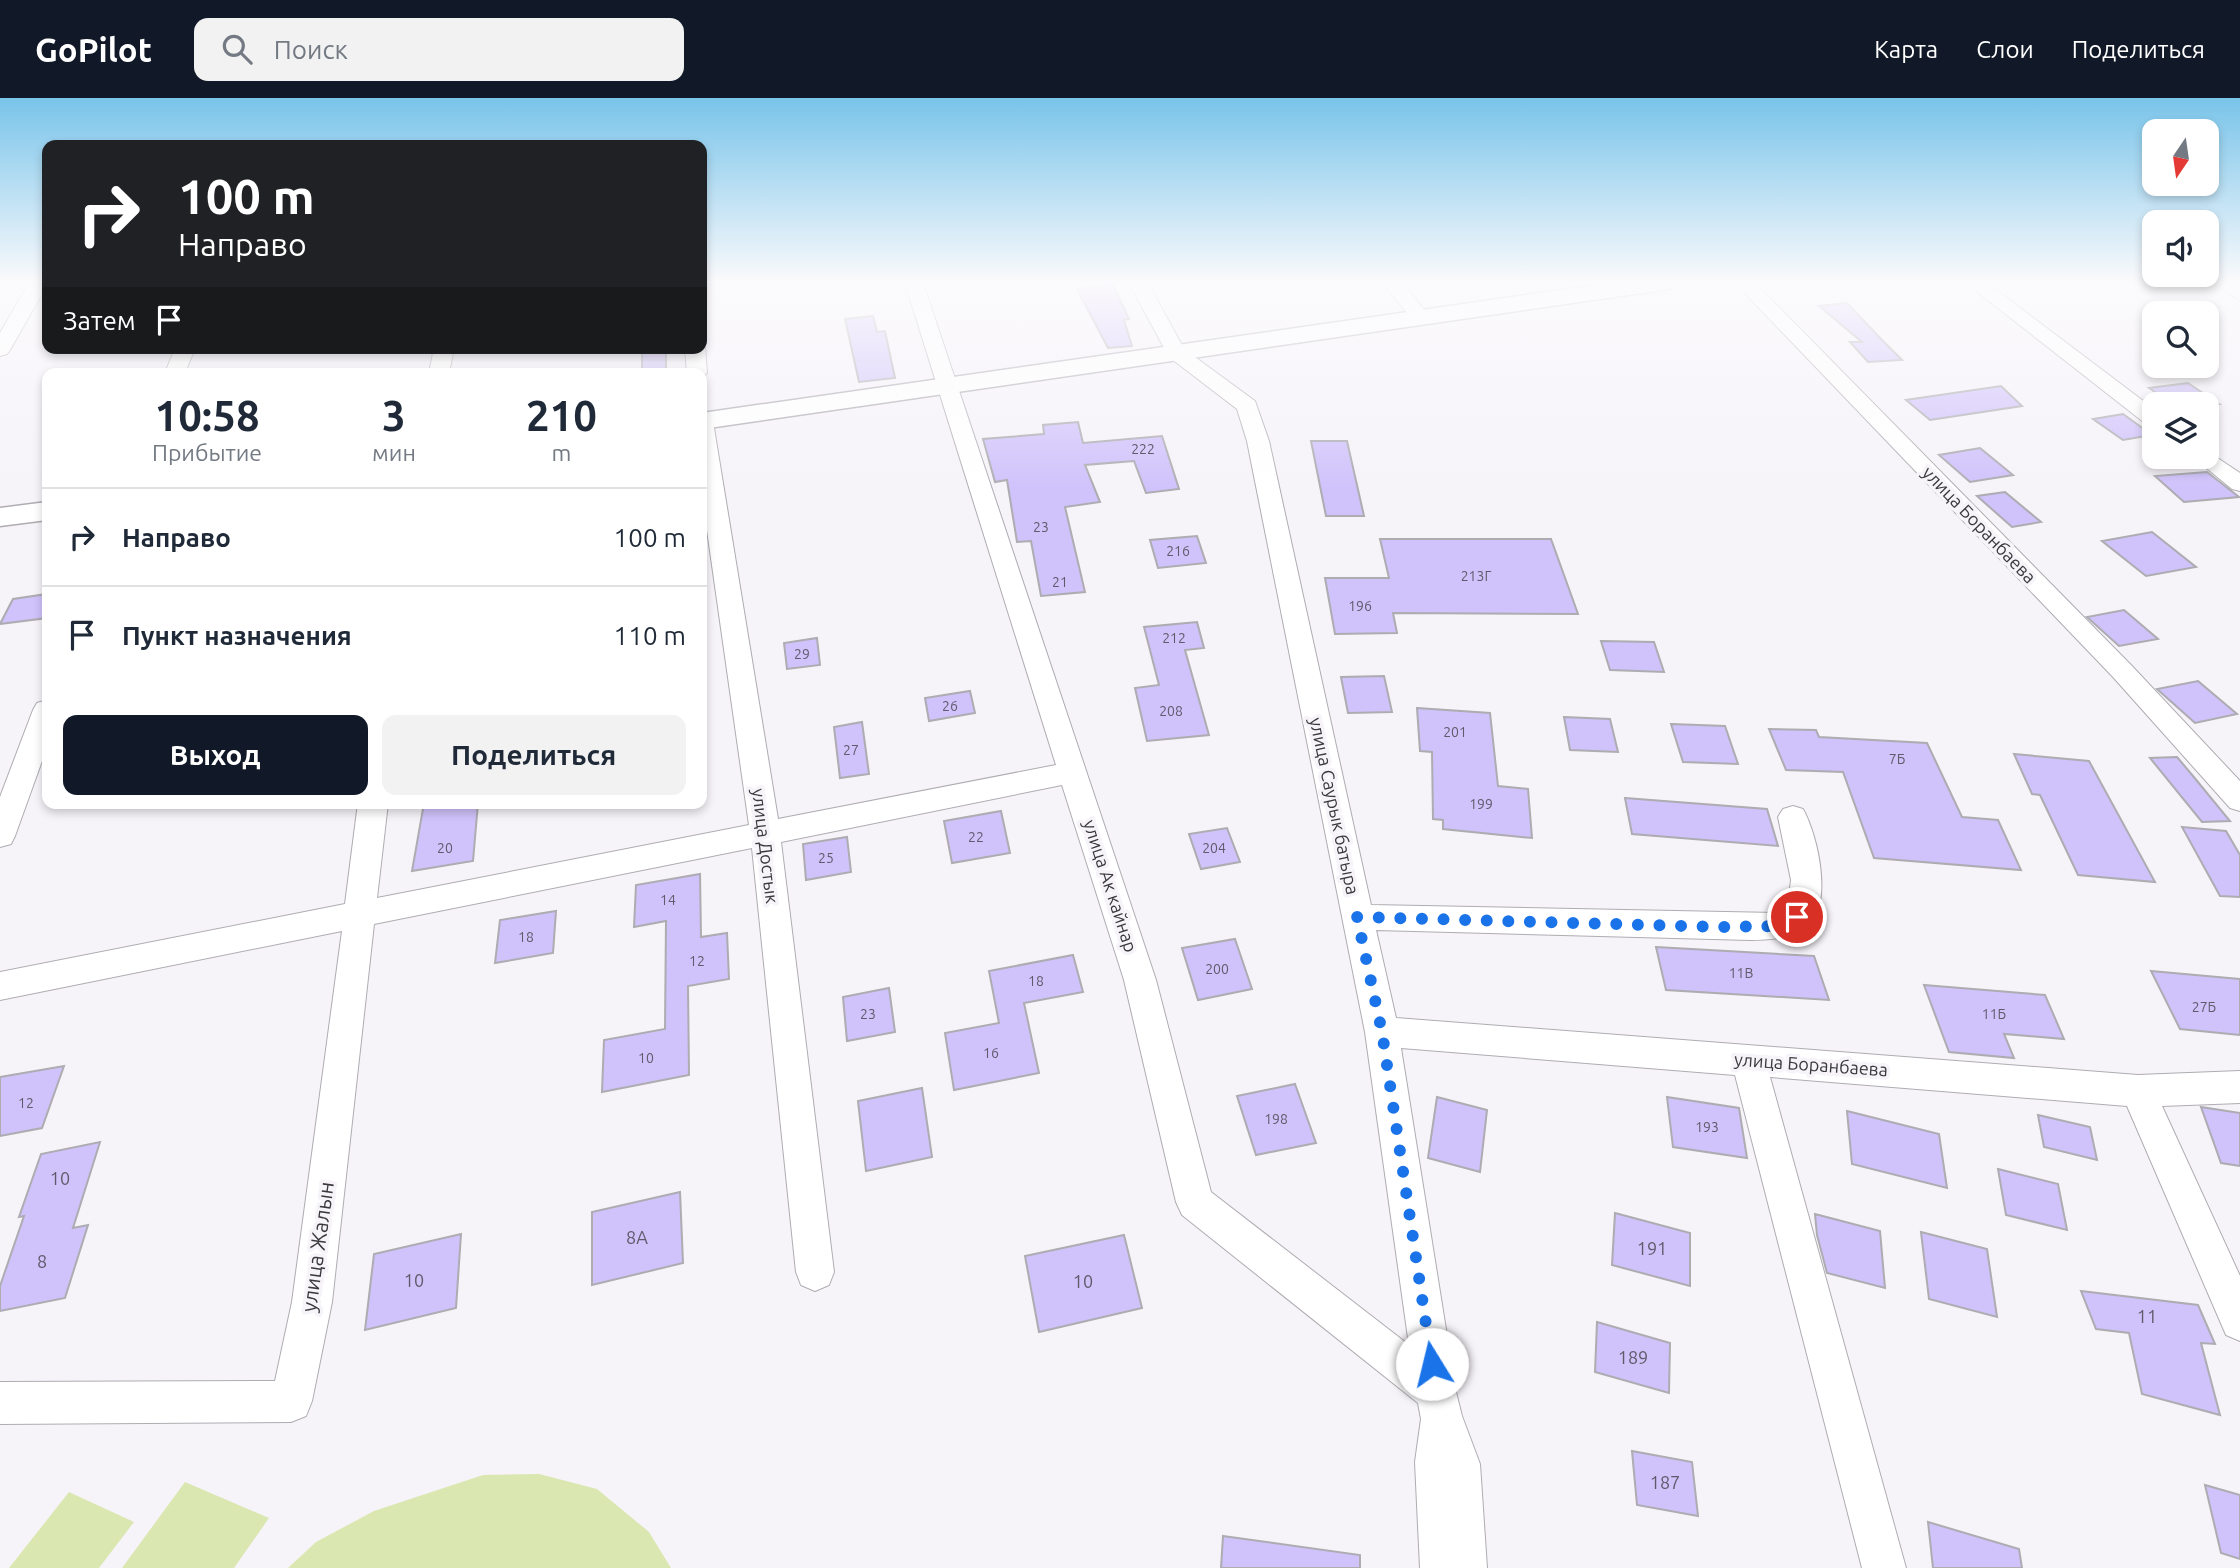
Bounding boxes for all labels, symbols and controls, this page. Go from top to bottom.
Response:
search box [194,18,684,81]
icon: search [218,30,256,68]
text: GoPilot [35,31,152,68]
text: Поиск [274,35,348,64]
text: Карта [1874,36,1938,63]
text: Слои [1976,36,2034,63]
text: Поделиться [2072,36,2205,63]
north arrow [2142,119,2219,196]
map controls [2142,119,2219,469]
icon: right [63,168,154,259]
text: 100 m [178,168,315,223]
button: sound [2142,210,2219,287]
text: Направо [178,226,307,262]
icon: arrive [150,301,188,339]
button: search [2142,301,2219,378]
text: Затем [63,306,136,335]
text: 10:58 [154,392,260,439]
text: 3 [382,392,406,439]
text: 210 [526,392,597,439]
button: layers [2142,392,2219,469]
text: Прибытие [152,440,262,465]
text: мин [372,440,416,465]
text: m [551,440,571,465]
house number: 222 [1131,441,1155,457]
street label: улица Боранбаева [1919,462,2040,587]
icon: right [63,518,101,556]
house number: 23 [1033,519,1049,535]
text: Направо [122,523,231,552]
text: 100 m [614,523,686,552]
house number: 216 [1166,543,1190,559]
house number: 213Г [1461,568,1491,584]
house number: 21 [1052,574,1068,590]
house number: 196 [1348,598,1372,614]
icon: arrive [63,616,101,654]
text: Пункт назначения [122,621,352,650]
text: 110 m [614,621,686,650]
house number: 212 [1162,630,1186,646]
house number: 29 [794,646,810,662]
house number: 26 [942,698,958,714]
house number: 208 [1159,703,1183,719]
button: Выход [63,715,368,795]
button: Поделиться [382,715,686,795]
street label: улица Саурык батыра [1306,715,1364,896]
house number: 201 [1443,724,1467,740]
house number: 27 [843,742,859,758]
house number: 7Б [1889,751,1905,767]
street label: улица Достык [749,787,783,905]
house number: 199 [1469,796,1493,812]
street label: улица Ак кайнар [1080,817,1142,954]
house number: 22 [968,829,984,845]
house number: 20 [437,840,453,856]
house number: 204 [1202,840,1226,856]
house number: 25 [818,850,834,866]
pin [1767,887,1827,947]
house number: 14 [660,892,676,908]
icon: arrive [1778,898,1816,936]
house number: 18 [518,929,534,945]
house number: 12 [689,953,705,969]
house number: 200 [1205,961,1229,977]
house number: 11В [1729,965,1753,981]
house number: 18 [1028,973,1044,989]
house number: 27Б [2192,999,2216,1015]
house number: 23 [860,1006,876,1022]
house number: 11Б [1982,1006,2006,1022]
house number: 16 [983,1045,999,1061]
street label: улица Боранбаева [1733,1049,1889,1079]
house number: 10 [638,1050,654,1066]
house number: 12 [18,1095,34,1111]
house number: 198 [1264,1111,1288,1127]
house number: 193 [1695,1119,1719,1135]
house number: 10 [50,1168,70,1188]
street label: улица Жалын [296,1180,338,1314]
house number: 8А [626,1227,648,1247]
house number: 191 [1637,1238,1667,1258]
house number: 8 [37,1251,47,1271]
house number: 10 [404,1270,424,1290]
house number: 10 [1073,1271,1093,1291]
house number: 11 [2137,1306,2157,1326]
position arrow [1395,1327,1469,1401]
house number: 189 [1618,1347,1648,1367]
house number: 187 [1650,1472,1680,1492]

